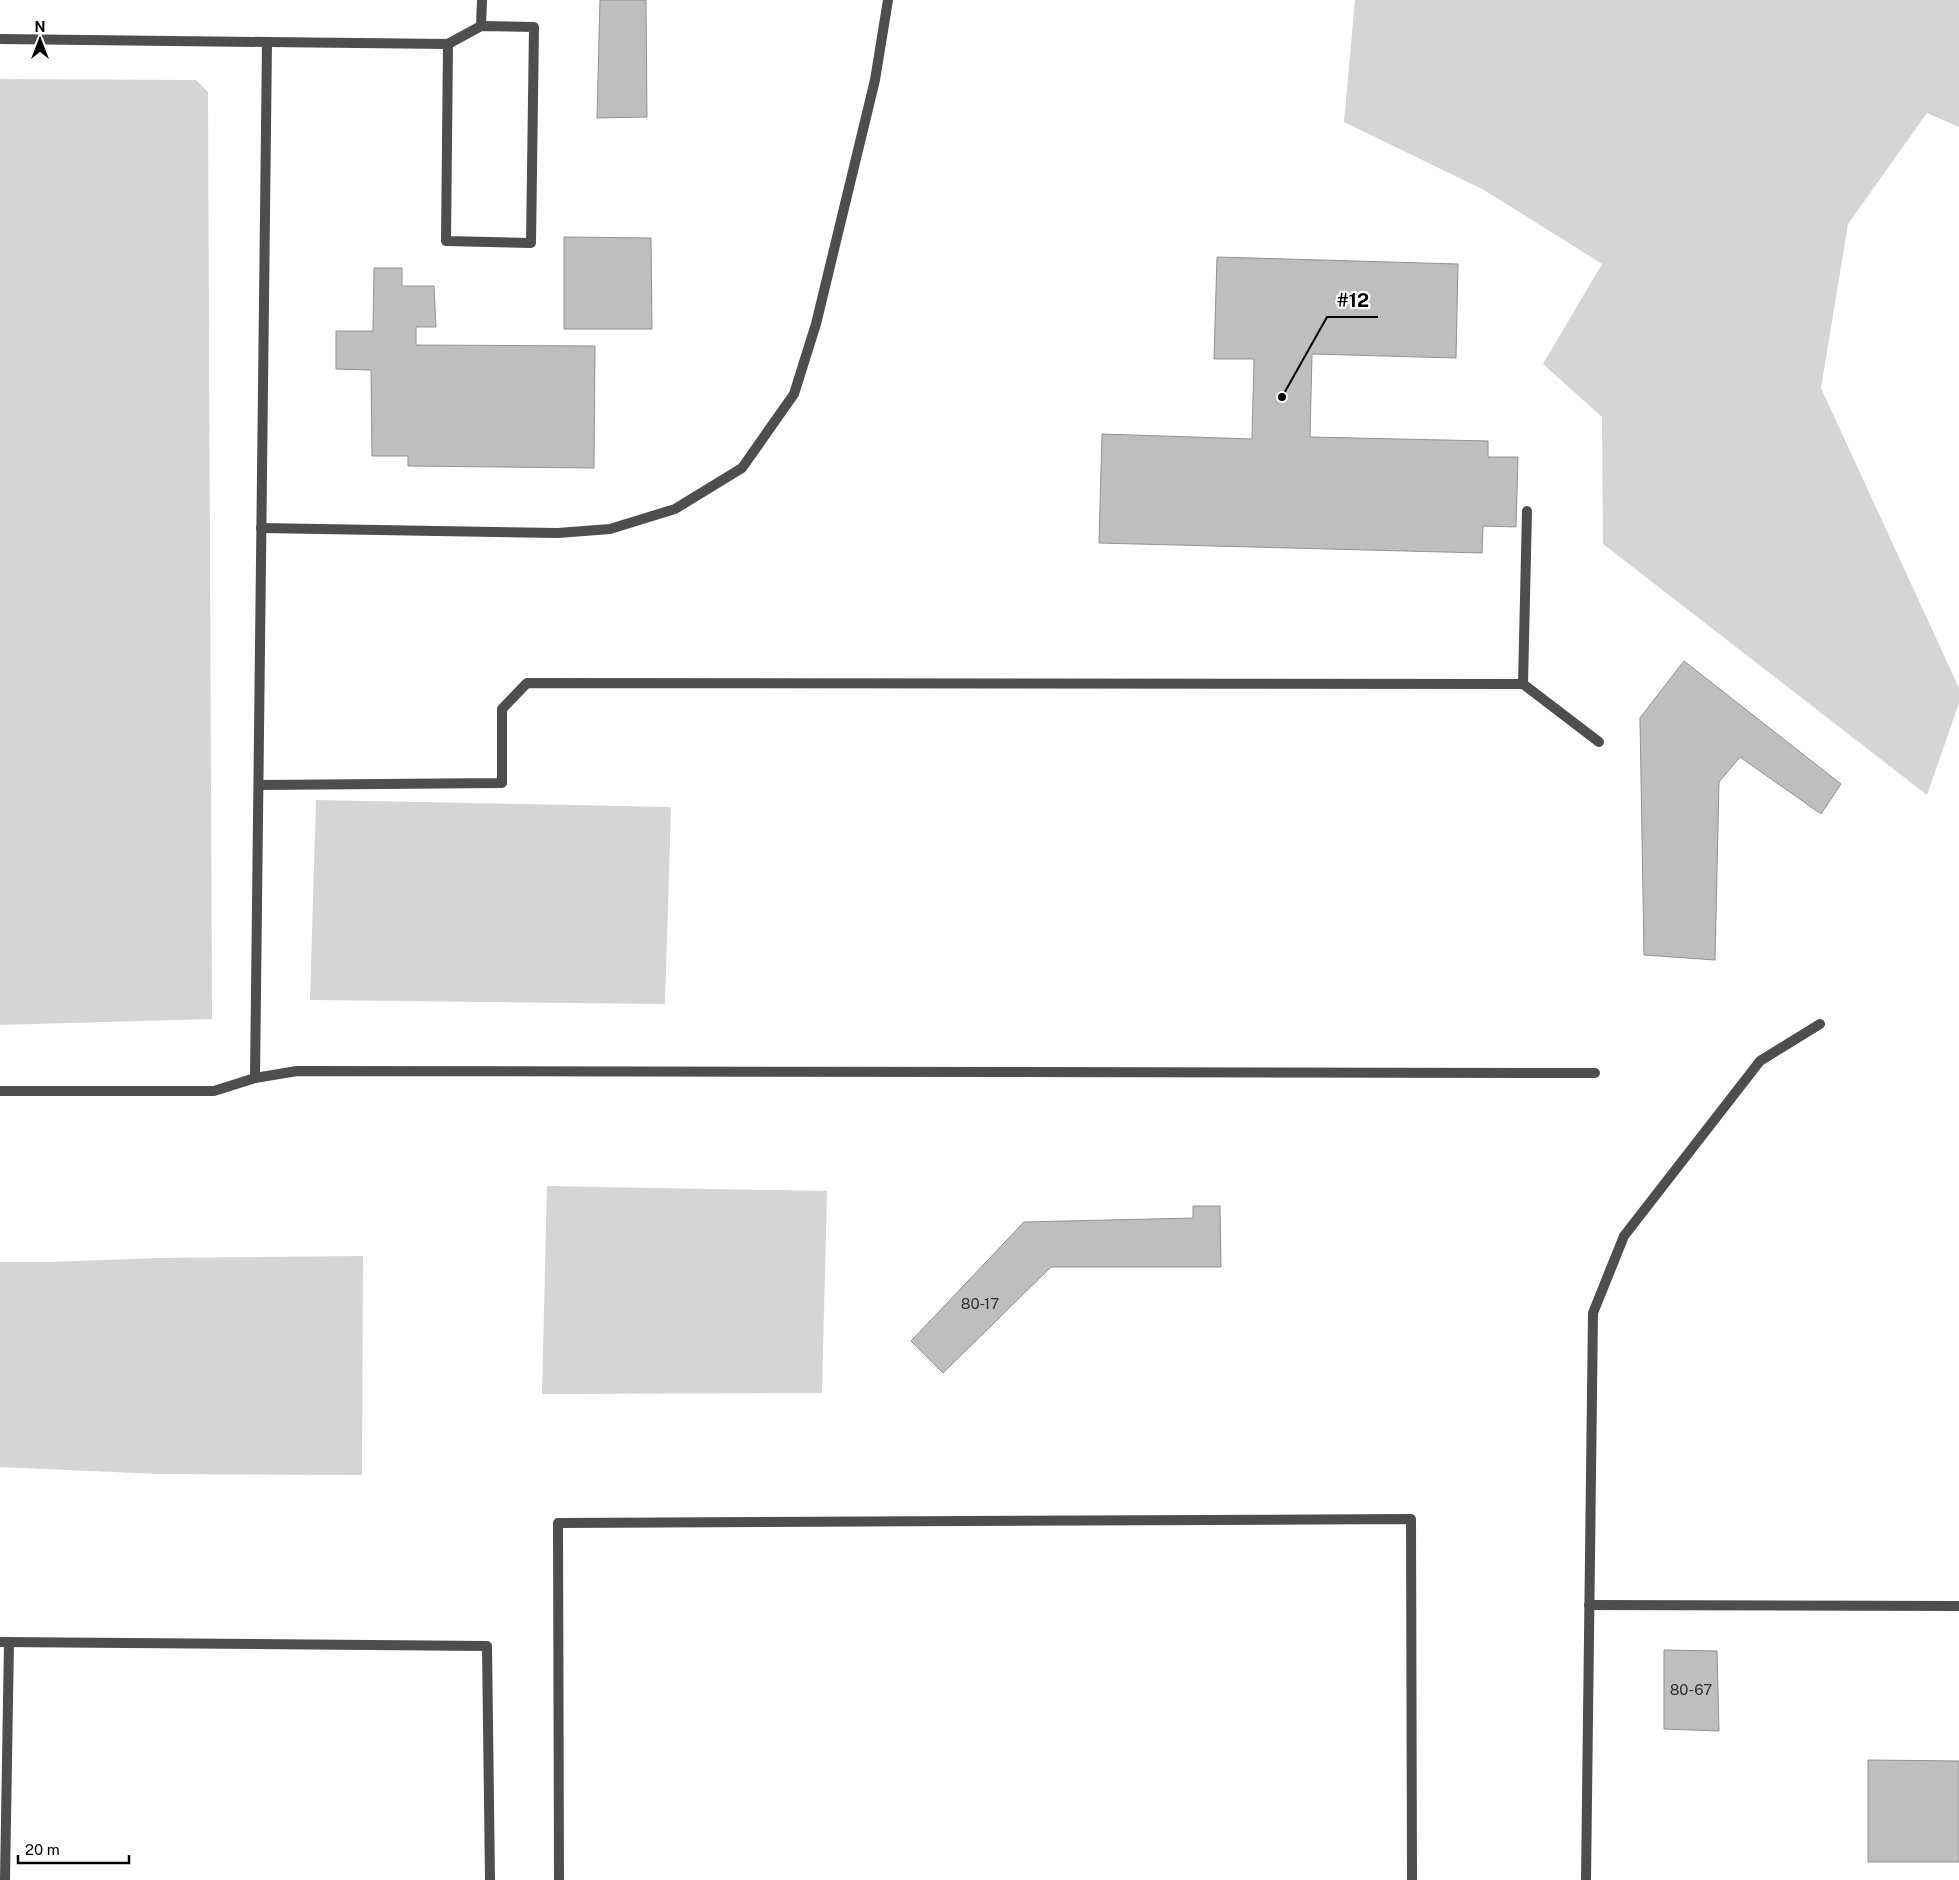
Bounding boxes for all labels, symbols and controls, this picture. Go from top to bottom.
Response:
north arrow [15,15,65,65]
text: N [35,19,45,35]
callout: #12 [1327,283,1378,317]
text: #12 [1337,289,1369,311]
house number: 80-17 [961,1295,999,1312]
house number: 80-67 [1670,1681,1712,1698]
scale bar [18,1832,129,1864]
text: 20 m [25,1841,60,1858]

